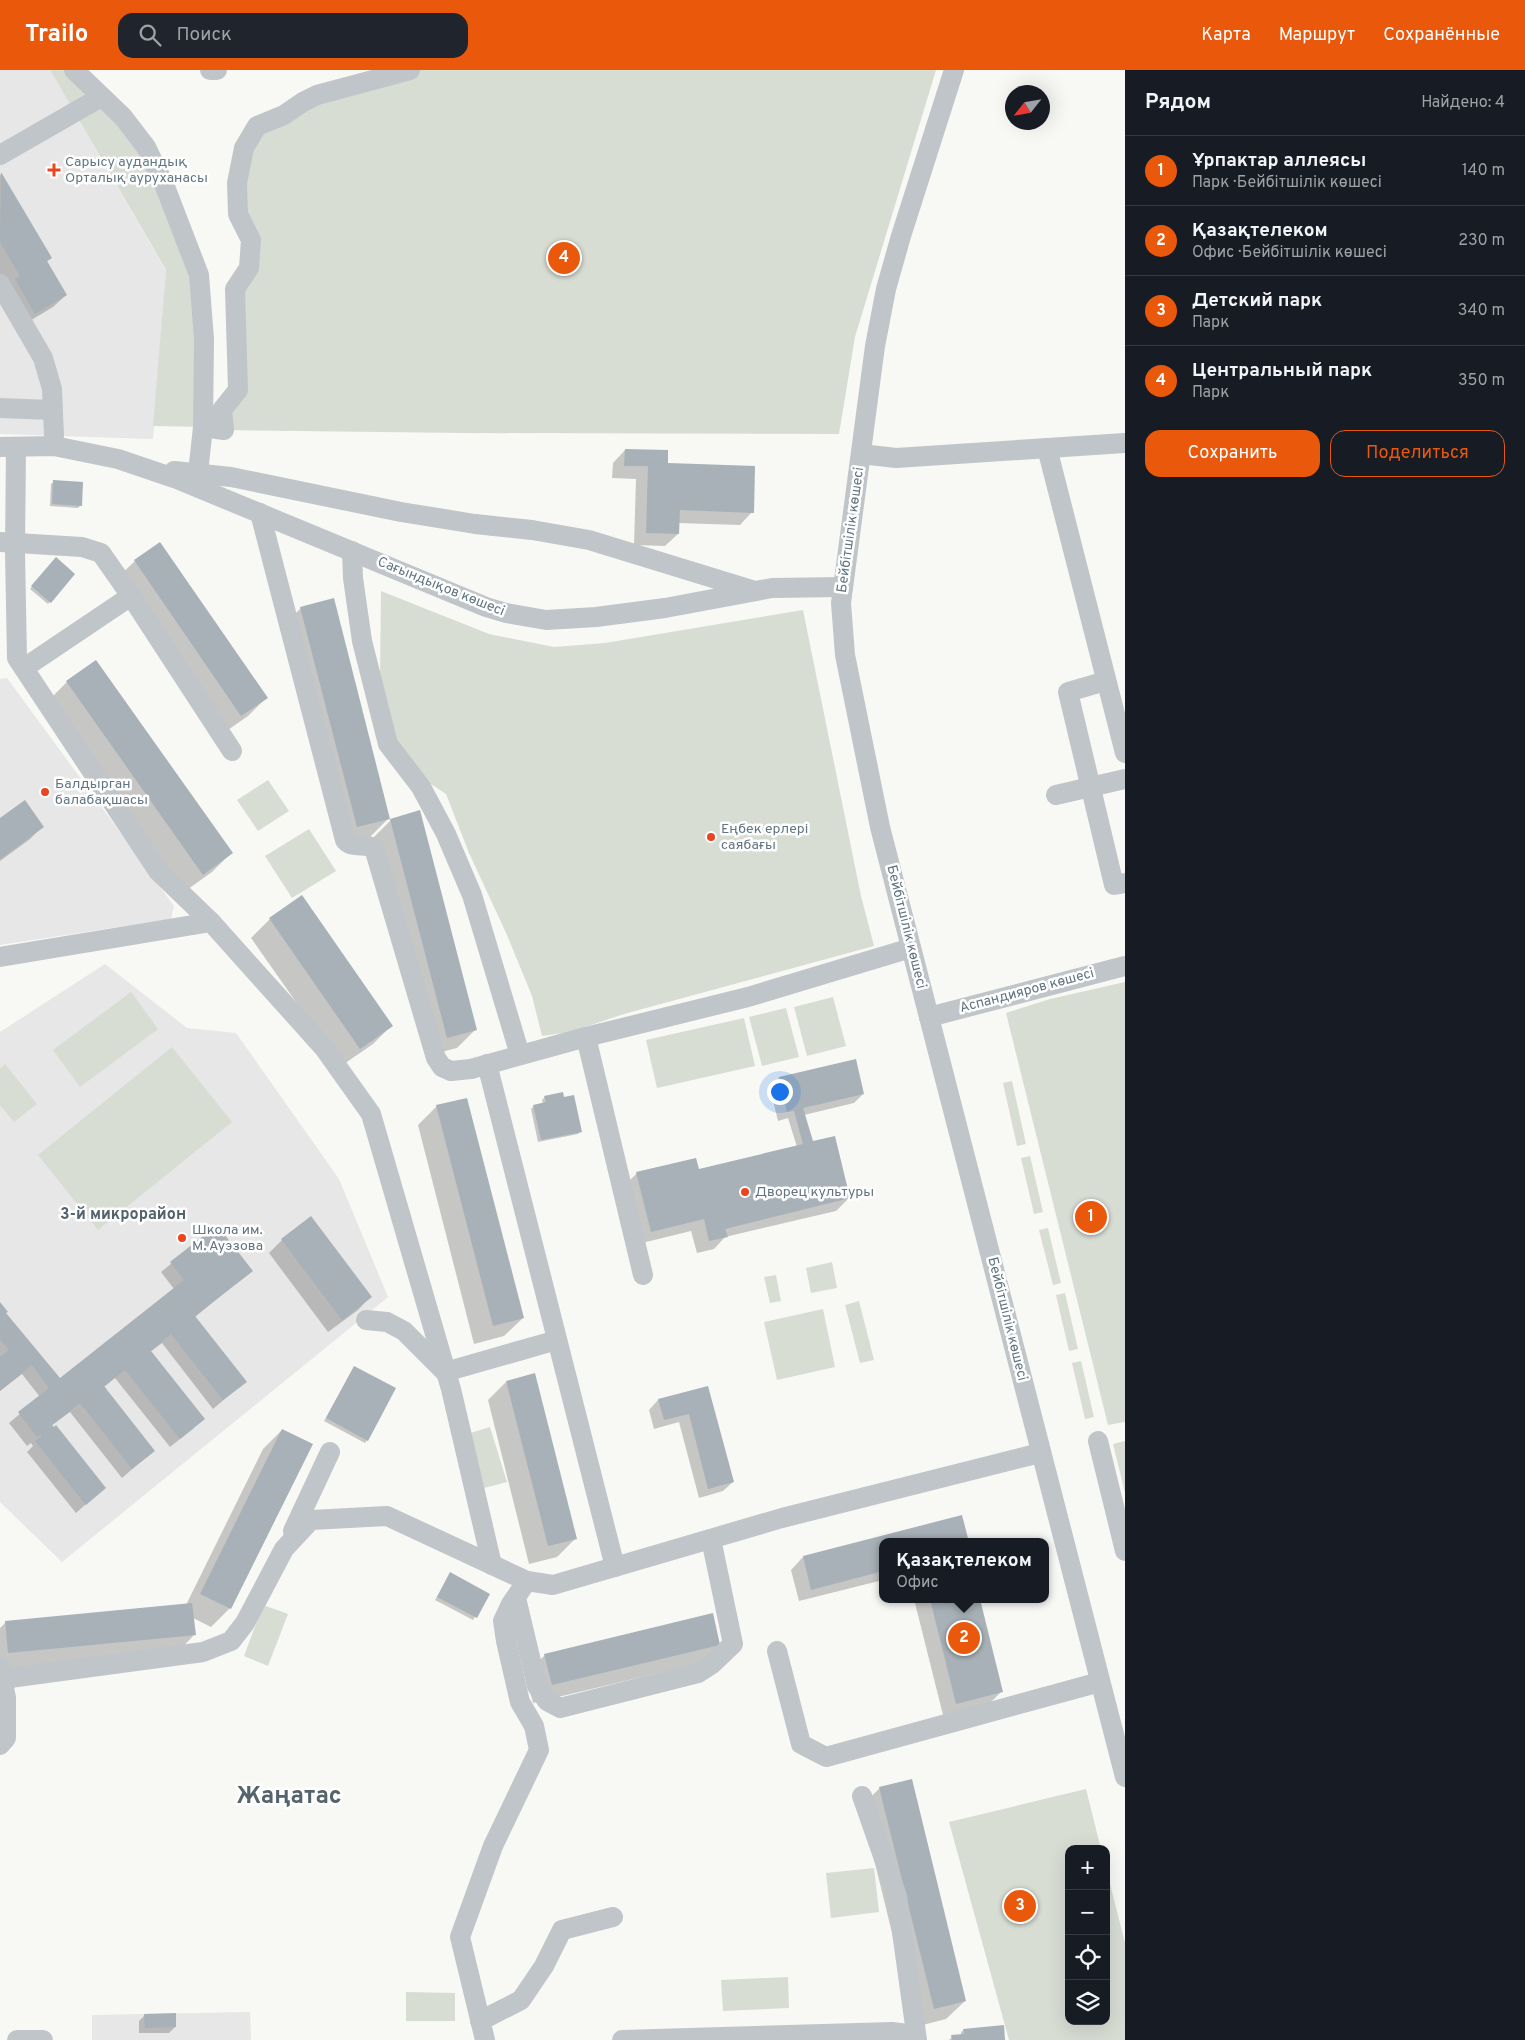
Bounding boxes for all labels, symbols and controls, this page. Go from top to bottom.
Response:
search box [118,13,468,58]
text: Trailo [25,20,88,50]
icon: search [136,21,164,49]
text: Поиск [176,23,232,47]
text: Карта [1201,24,1251,47]
text: Маршрут [1279,24,1355,47]
text: Сохранённые [1383,24,1500,47]
north arrow [1005,85,1050,130]
text: Рядом [1145,89,1211,116]
text: Найдено: 4 [1421,93,1505,113]
text: Ұрпактар аллеясы [1192,149,1366,173]
place label: Сарысу аудандық Орталық ауруханасы [65,154,208,187]
text: 1 [1158,161,1164,181]
text: 140 m [1462,161,1505,181]
marker: Сарысу аудандық Орталық ауруханасы [47,163,61,177]
text: Парк · Бейбітшілік көшесі [1192,173,1382,193]
text: Қазақтелеком [1192,219,1328,243]
text: 2 [1156,231,1166,251]
text: 230 m [1458,231,1505,251]
pin: 4 [548,239,580,277]
text: Офис · Бейбітшілік көшесі [1192,243,1387,263]
text: Детский парк [1192,289,1322,313]
text: 3 [1156,301,1166,321]
text: 340 m [1458,301,1505,321]
text: Парк [1192,313,1229,333]
text: Центральный парк [1192,359,1372,383]
text: 4 [1156,371,1166,391]
text: 350 m [1458,371,1505,391]
text: Парк [1192,383,1229,403]
button: Сохранить [1145,430,1320,477]
button: Поделиться [1330,430,1505,477]
street label: Бейбітшілік көшесі [834,466,868,594]
street label: Сағындықов көшесі [375,554,507,620]
place label: Балдырган балабақшасы [55,776,148,809]
marker: Балдырган балабақшасы [39,786,51,798]
place label: Еңбек ерлері саябағы [721,821,808,854]
marker: Еңбек ерлері саябағы [705,831,717,843]
street label: Бейбітшілік көшесі [882,863,930,991]
street label: Аспандияров көшесі [958,965,1096,1017]
your location [767,1079,793,1105]
place label: Дворец культуры [755,1184,874,1201]
marker: Дворец культуры [739,1186,751,1198]
pin: 1 [1075,1198,1107,1236]
district label: 3-й микрорайон [60,1205,186,1225]
place label: Школа им. М. Ауэзова [192,1222,263,1255]
marker: Школа им. М. Ауэзова [176,1232,188,1244]
street label: Бейбітшілік көшесі [983,1255,1031,1383]
popup [879,1538,1049,1603]
text: Қазақтелеком [896,1549,1032,1573]
text: Офис [896,1573,938,1593]
pin: 2 [948,1619,980,1657]
district label: Жаңатас [236,1782,342,1812]
map controls [1065,1845,1110,2025]
button: + [1065,1845,1110,1890]
pin: 3 [1004,1887,1036,1925]
button: − [1065,1890,1110,1935]
button: locate [1065,1935,1110,1980]
button: layers [1065,1980,1110,2025]

